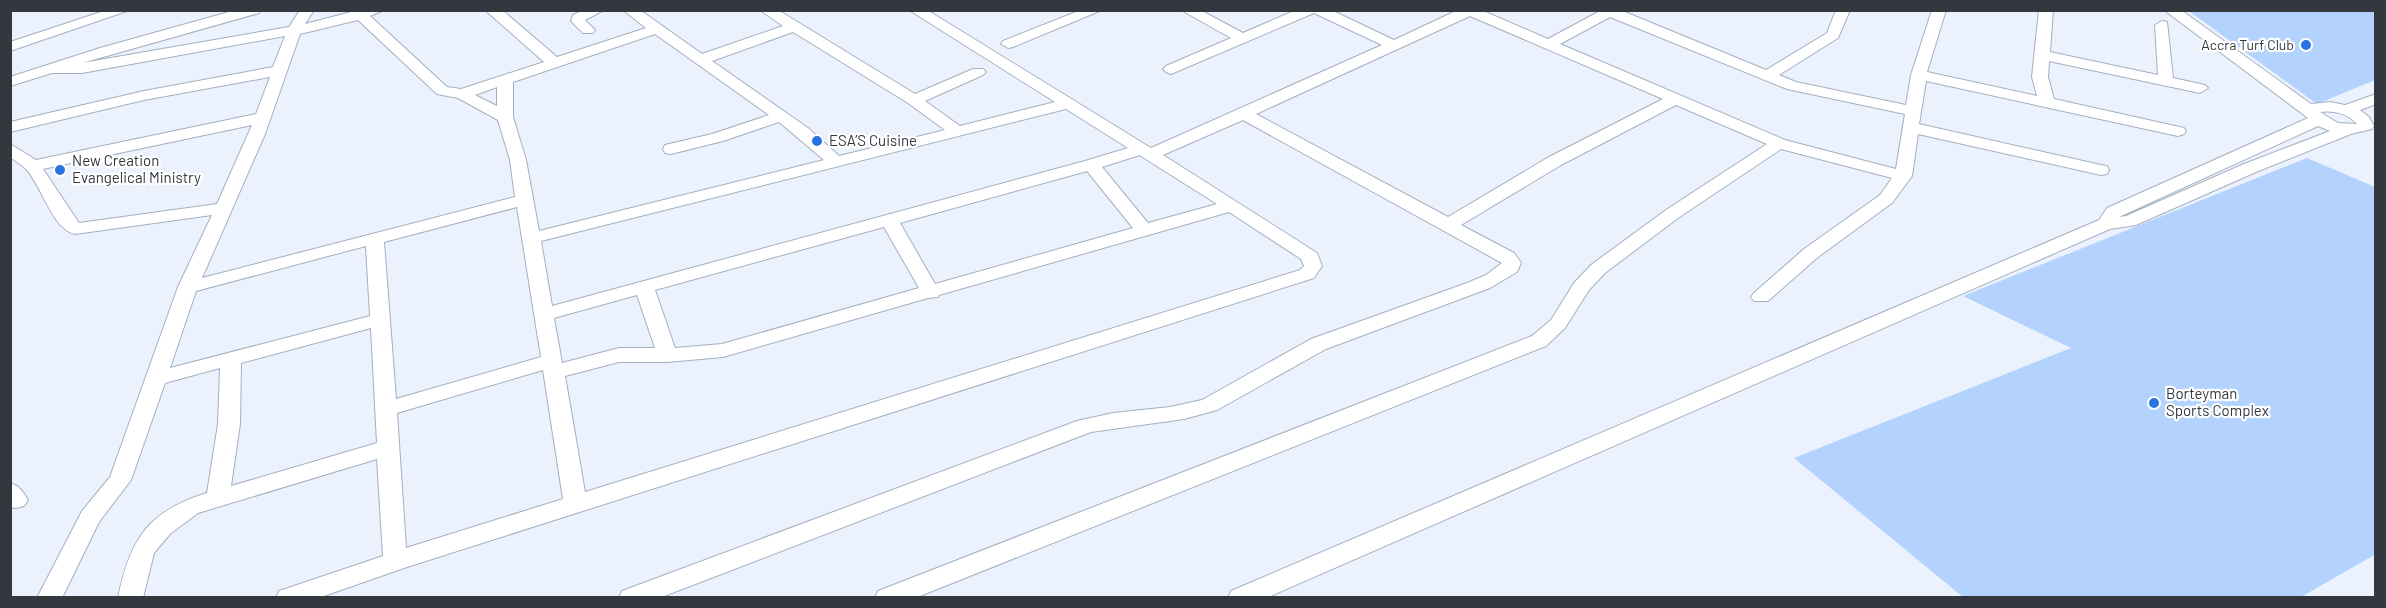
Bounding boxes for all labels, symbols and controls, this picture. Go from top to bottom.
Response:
place label: Accra Turf Club [2201,36,2294,53]
marker: Accra Turf Club [2299,38,2313,52]
place label: ESA’S Cuisine [829,131,917,149]
marker: ESA’S Cuisine [810,134,824,148]
place label: New Creation Evangelical Ministry [72,151,201,186]
marker: New Creation Evangelical Ministry [53,163,67,177]
place label: Borteyman Sports Complex [2166,384,2269,419]
marker: Borteyman Sports Complex [2147,396,2161,410]

